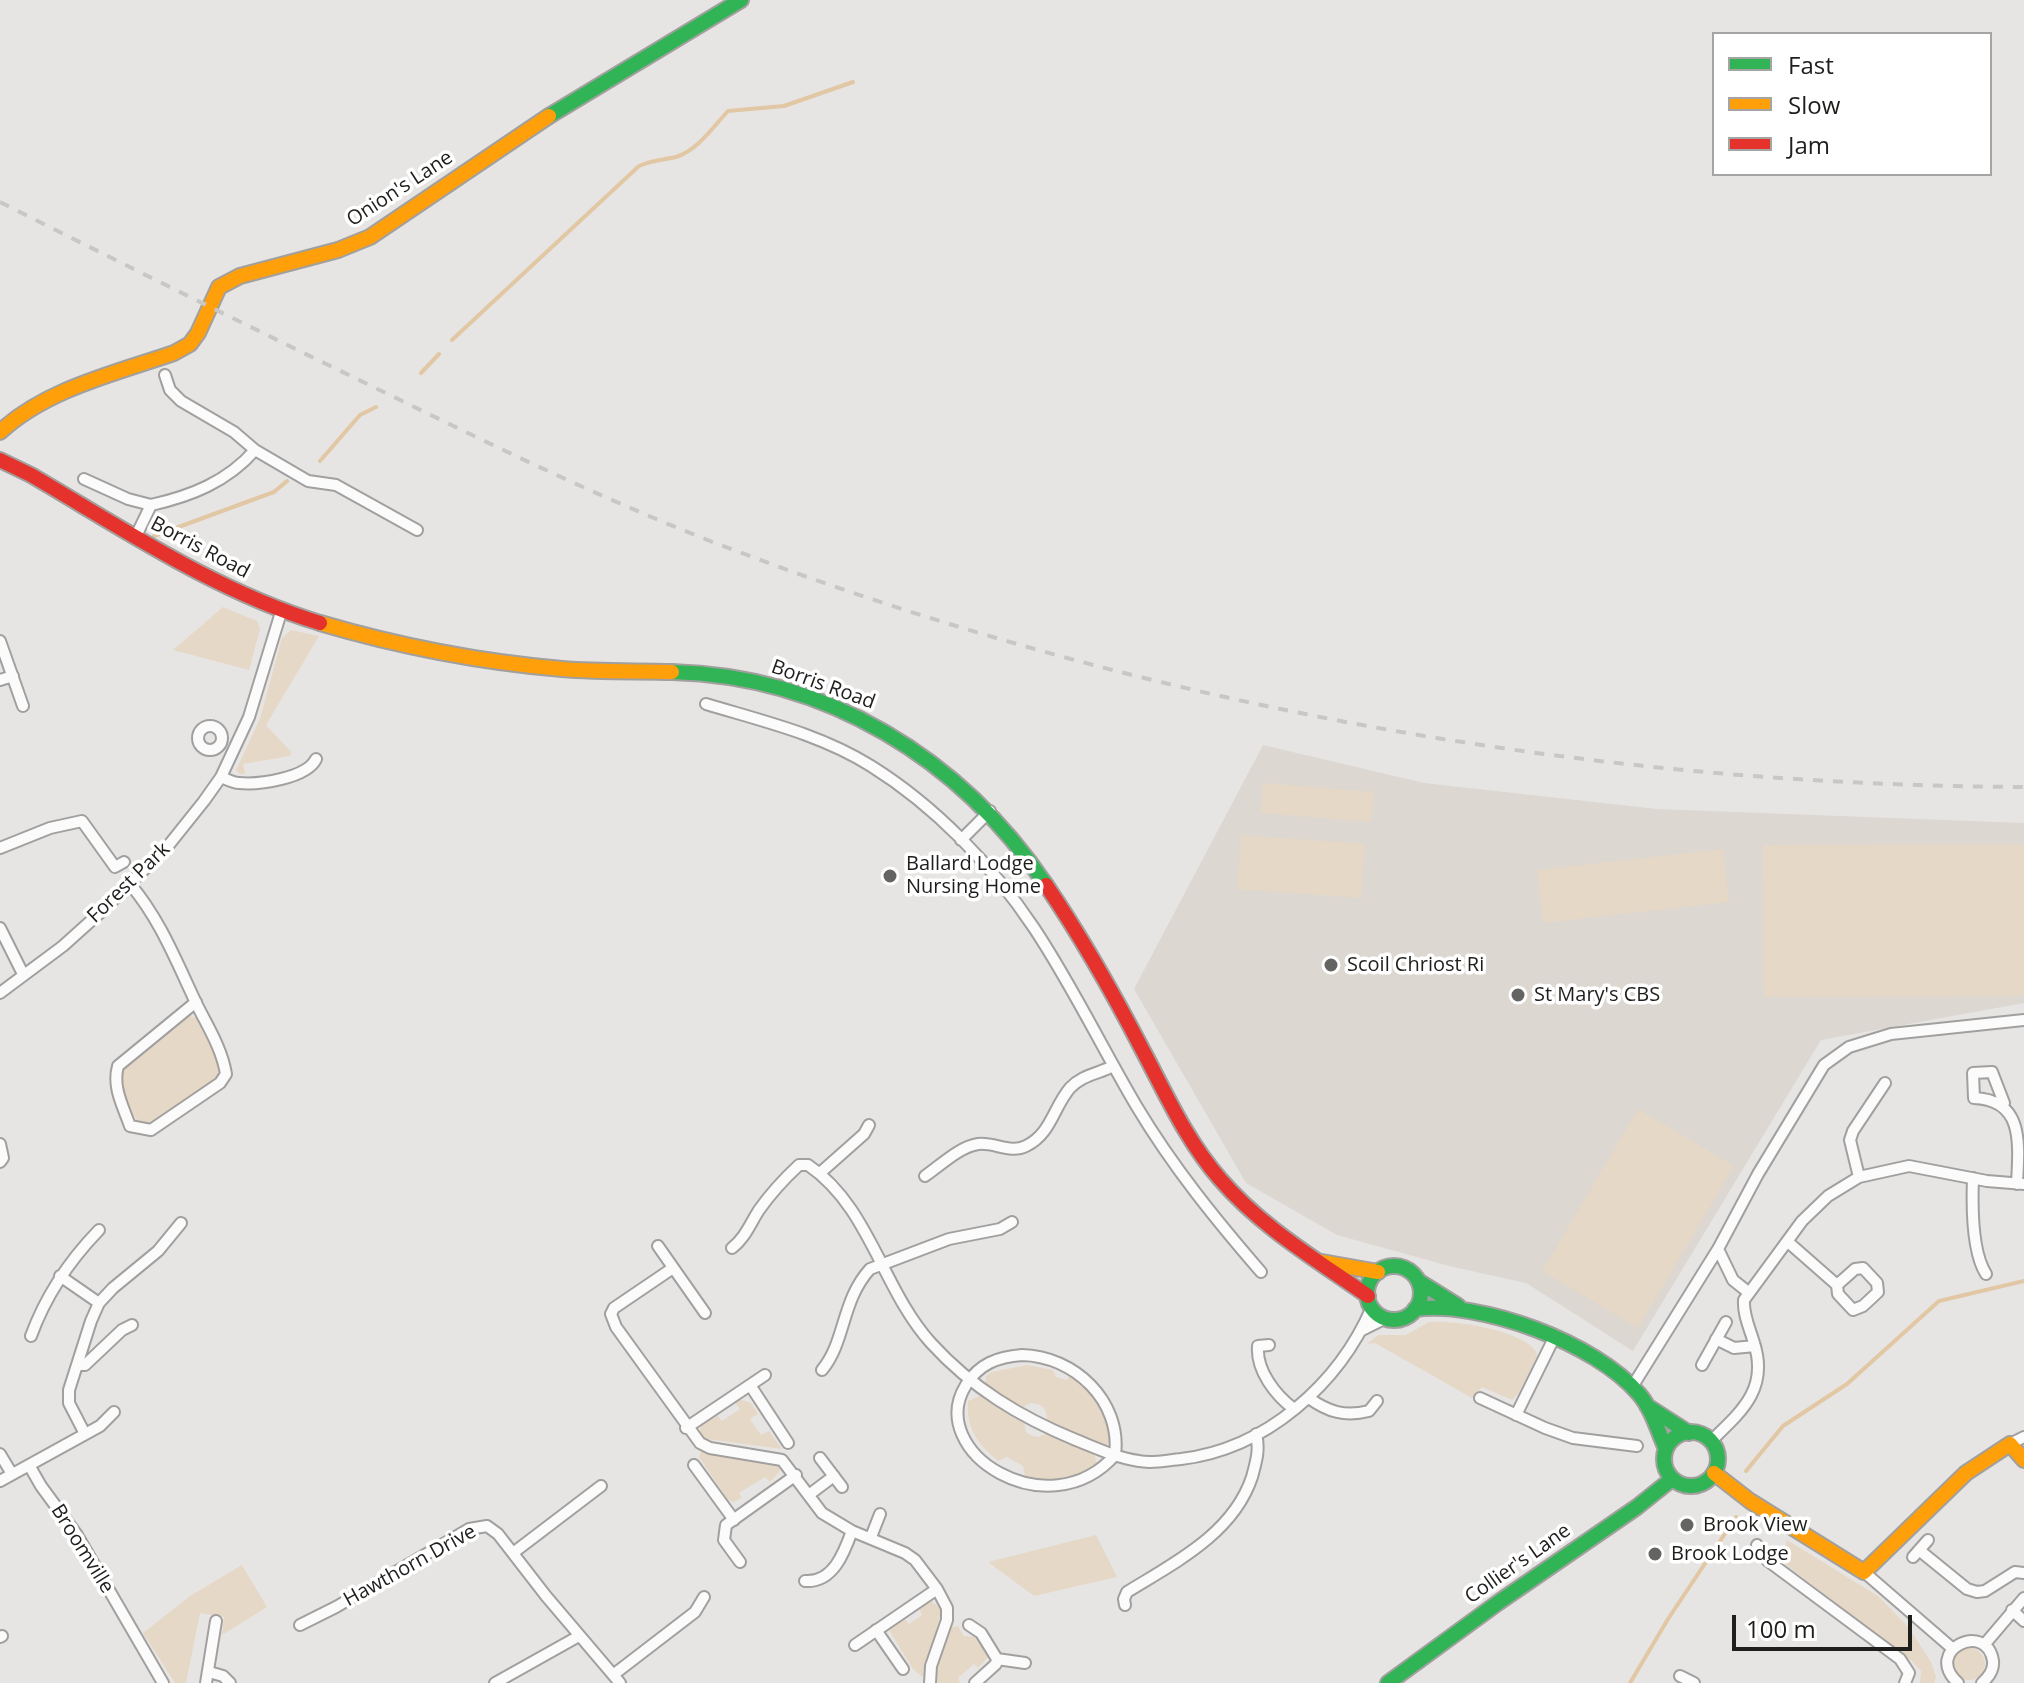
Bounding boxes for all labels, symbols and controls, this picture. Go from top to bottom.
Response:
legend [1712,32,1992,176]
text: Fast [1788,48,1834,81]
text: Slow [1788,88,1840,121]
text: Jam [1788,128,1830,161]
street label: Onion's Lane [343,146,457,232]
street label: Borris Road [146,512,254,584]
street label: Borris Road [768,655,878,715]
street label: Forest Park [83,838,175,928]
place label: Ballard Lodge Nursing Home [906,852,1041,899]
marker: Ballard Lodge Nursing Home [881,867,899,885]
place label: Scoil Chriost Ri [1347,953,1484,977]
marker: Scoil Chriost Ri [1322,956,1340,974]
place label: St Mary's CBS [1534,983,1660,1007]
marker: St Mary's CBS [1509,986,1527,1004]
street label: Broomville [45,1500,119,1598]
place label: Brook View [1703,1513,1808,1537]
marker: Brook View [1678,1516,1696,1534]
street label: Collier's Lane [1461,1519,1575,1609]
street label: Hawthorn Drive [340,1520,480,1612]
place label: Brook Lodge [1671,1542,1789,1566]
marker: Brook Lodge [1646,1545,1664,1563]
scale bar [1736,1599,1916,1649]
text: 100 m [1746,1612,1816,1645]

